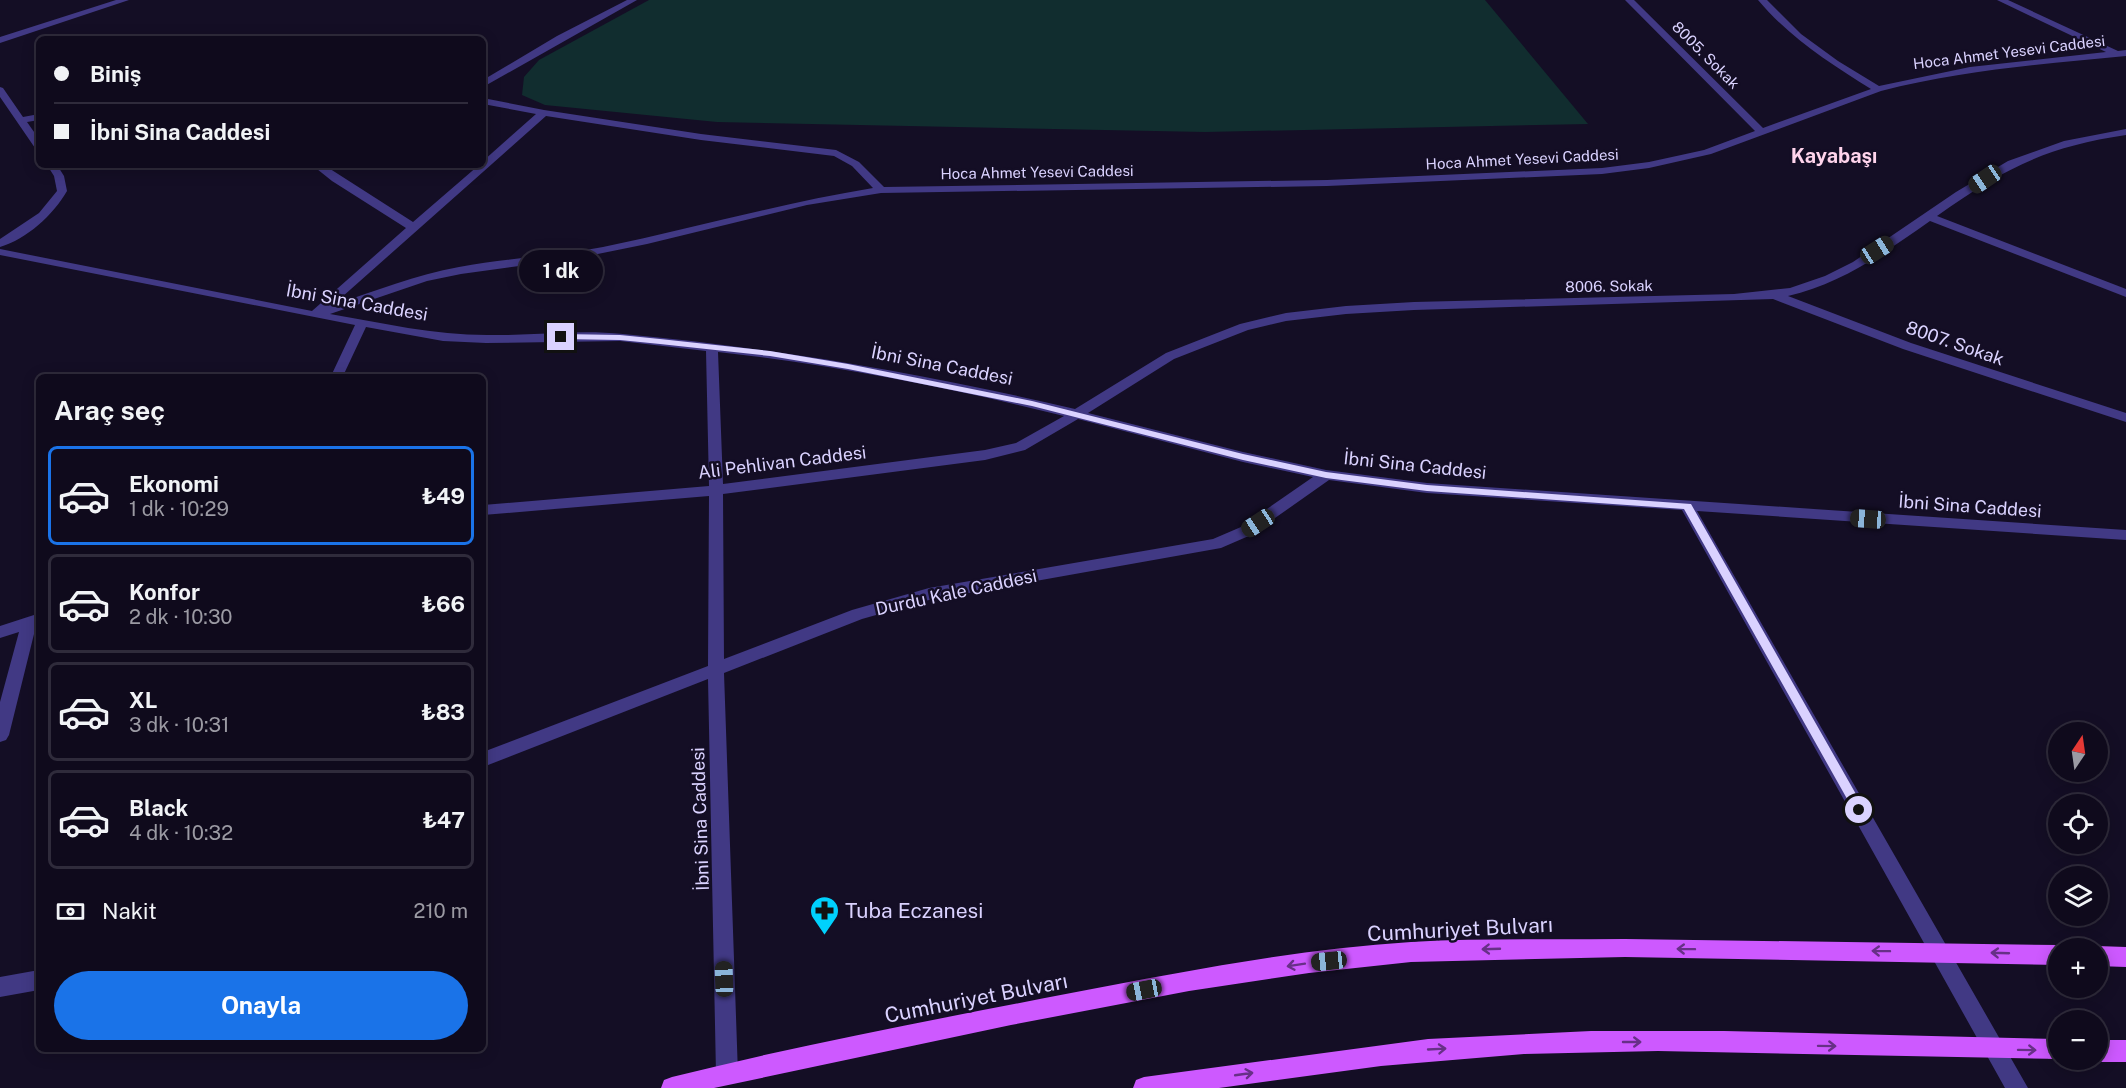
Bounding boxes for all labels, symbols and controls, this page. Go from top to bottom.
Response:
street label: 8005. Sokak [1669,18,1743,92]
street label: Hoca Ahmet Yesevi Caddesi [1912,32,2106,72]
text: Biniş [90,61,141,87]
text: İbni Sina Caddesi [90,119,270,145]
district label: Kayabaşı [1791,144,1877,168]
street label: Hoca Ahmet Yesevi Caddesi [1425,145,1619,173]
car [1965,161,2005,197]
street label: Hoca Ahmet Yesevi Caddesi [940,162,1134,182]
car [1857,233,1897,267]
callout: 1 dk [519,250,603,292]
text: 1 dk [543,259,579,283]
street label: 8006. Sokak [1565,277,1653,295]
street label: İbni Sina Caddesi [285,278,430,325]
street label: 8007. Sokak [1903,316,2007,370]
route end [547,323,574,350]
street label: İbni Sina Caddesi [870,340,1015,389]
text: Araç seç [54,394,165,426]
street label: Ali Pehlivan Caddesi [697,441,867,483]
street label: İbni Sina Caddesi [1343,446,1488,483]
icon: car [57,469,111,523]
text: Ekonomi [129,471,219,497]
text: ₺49 [422,483,465,509]
street label: İbni Sina Caddesi [1898,490,2042,521]
text: 1 dk · 10:29 [129,497,229,521]
car [1238,506,1278,540]
car [1849,509,1887,529]
street label: Durdu Kale Caddesi [873,565,1039,619]
icon: car [57,577,111,631]
text: Konfor [129,579,200,605]
text: ₺66 [422,591,465,617]
text: 2 dk · 10:30 [129,605,233,629]
icon: car [57,685,111,739]
text: XL [129,687,157,713]
text: ₺83 [421,699,465,725]
text: 3 dk · 10:31 [129,713,229,737]
north arrow [2048,722,2108,782]
map controls [2048,722,2108,1070]
street label: İbni Sina Caddesi [686,747,713,891]
icon: car [57,793,111,847]
button: locate [2048,794,2108,854]
text: Black [129,795,188,821]
route start [1845,796,1872,823]
text: ₺47 [422,807,465,833]
text: 4 dk · 10:32 [129,821,233,845]
button: layers [2048,866,2108,926]
pharmacy icon: Tuba Eczanesi [808,894,840,936]
icon: cash [54,895,87,928]
text: Nakit [102,898,157,924]
place label: Tuba Eczanesi [845,898,983,923]
text: 210 m [414,899,468,923]
street label: Cumhuriyet Bulvarı [1366,912,1554,946]
button: + [2048,938,2108,998]
one-way arrow [1676,943,1696,955]
one-way arrow [1481,944,1501,955]
one-way arrow [1871,945,1891,957]
one-way arrow [1990,947,2010,959]
car [1310,950,1348,972]
one-way arrow [1287,959,1307,970]
car [714,961,734,997]
street label: Cumhuriyet Bulvarı [882,968,1070,1028]
button: Onayla [54,971,468,1040]
car [1125,978,1163,1002]
button: − [2048,1010,2108,1070]
one-way arrow [1621,1036,1641,1048]
one-way arrow [1816,1040,1836,1051]
one-way arrow [1427,1043,1447,1054]
one-way arrow [2016,1044,2036,1056]
one-way arrow [1233,1069,1253,1080]

